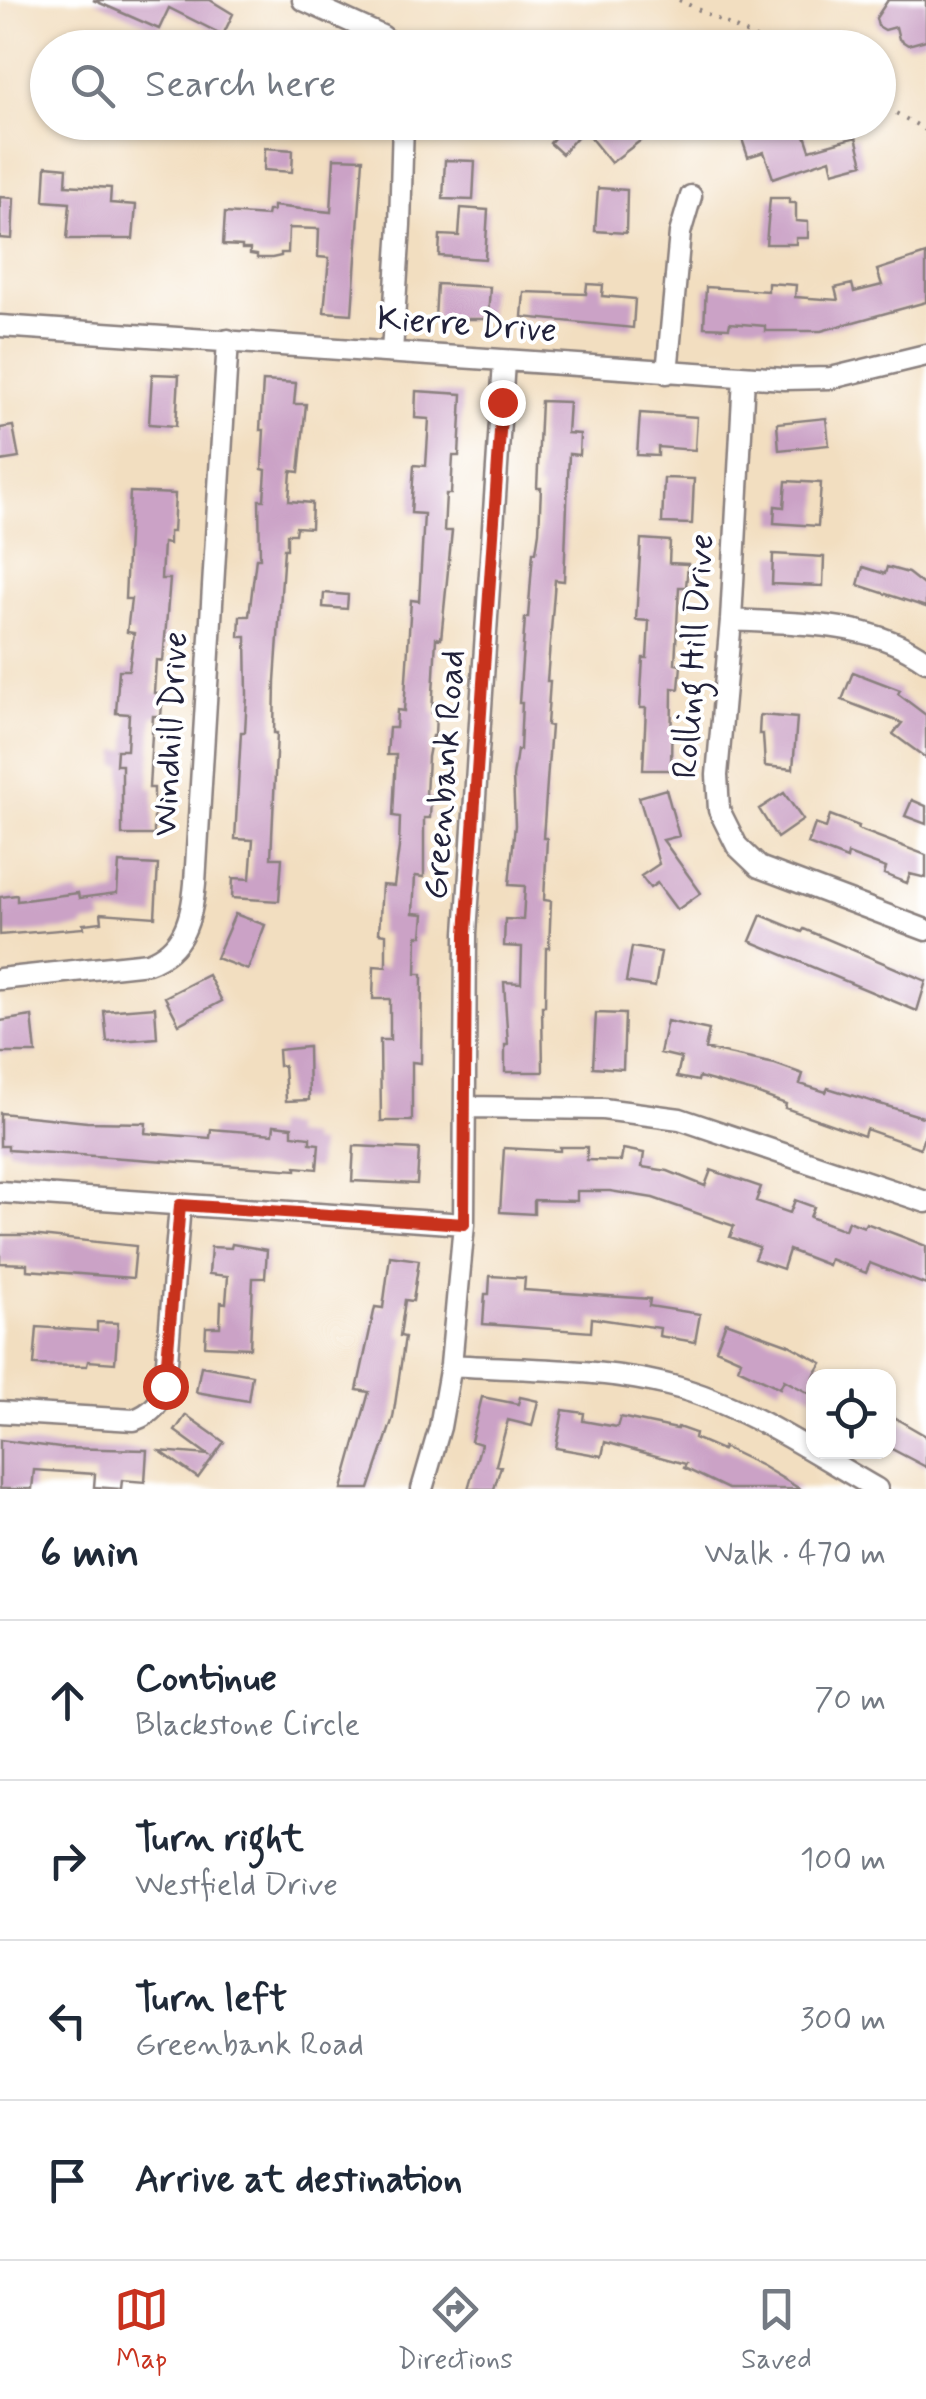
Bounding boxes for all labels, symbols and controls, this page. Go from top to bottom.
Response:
search box [30,30,896,140]
icon: search [65,58,120,113]
text: Search here [145,61,336,110]
street label: Kierre Drive [376,296,558,354]
route end [480,380,526,426]
street label: Rolling Hill Drive [662,532,729,780]
street label: Windhill Drive [143,630,199,838]
street label: Greenbank Road [413,648,477,902]
route start [143,1364,189,1410]
map controls [806,1369,896,1459]
button: locate [806,1369,896,1459]
text: 6 min [40,1527,139,1582]
text: Walk · 470 m [704,1533,886,1575]
text: Continue [135,1655,277,1704]
icon: ahead [40,1673,95,1728]
text: 70 m [814,1679,886,1721]
text: Blackstone Circle [135,1704,360,1746]
text: Turn right [135,1815,304,1864]
icon: right [40,1833,95,1888]
text: 100 m [800,1839,886,1881]
text: Westfield Drive [135,1864,338,1906]
text: Turn left [135,1975,287,2024]
icon: left [40,1993,95,2048]
text: 300 m [800,1999,886,2041]
text: Greenbank Road [135,2024,364,2066]
icon: arrive [40,2153,95,2208]
text: Arrive at destination [135,2156,462,2205]
tab: Map [114,2282,169,2379]
tab: Directions [398,2282,513,2379]
tab: Saved [741,2282,812,2379]

